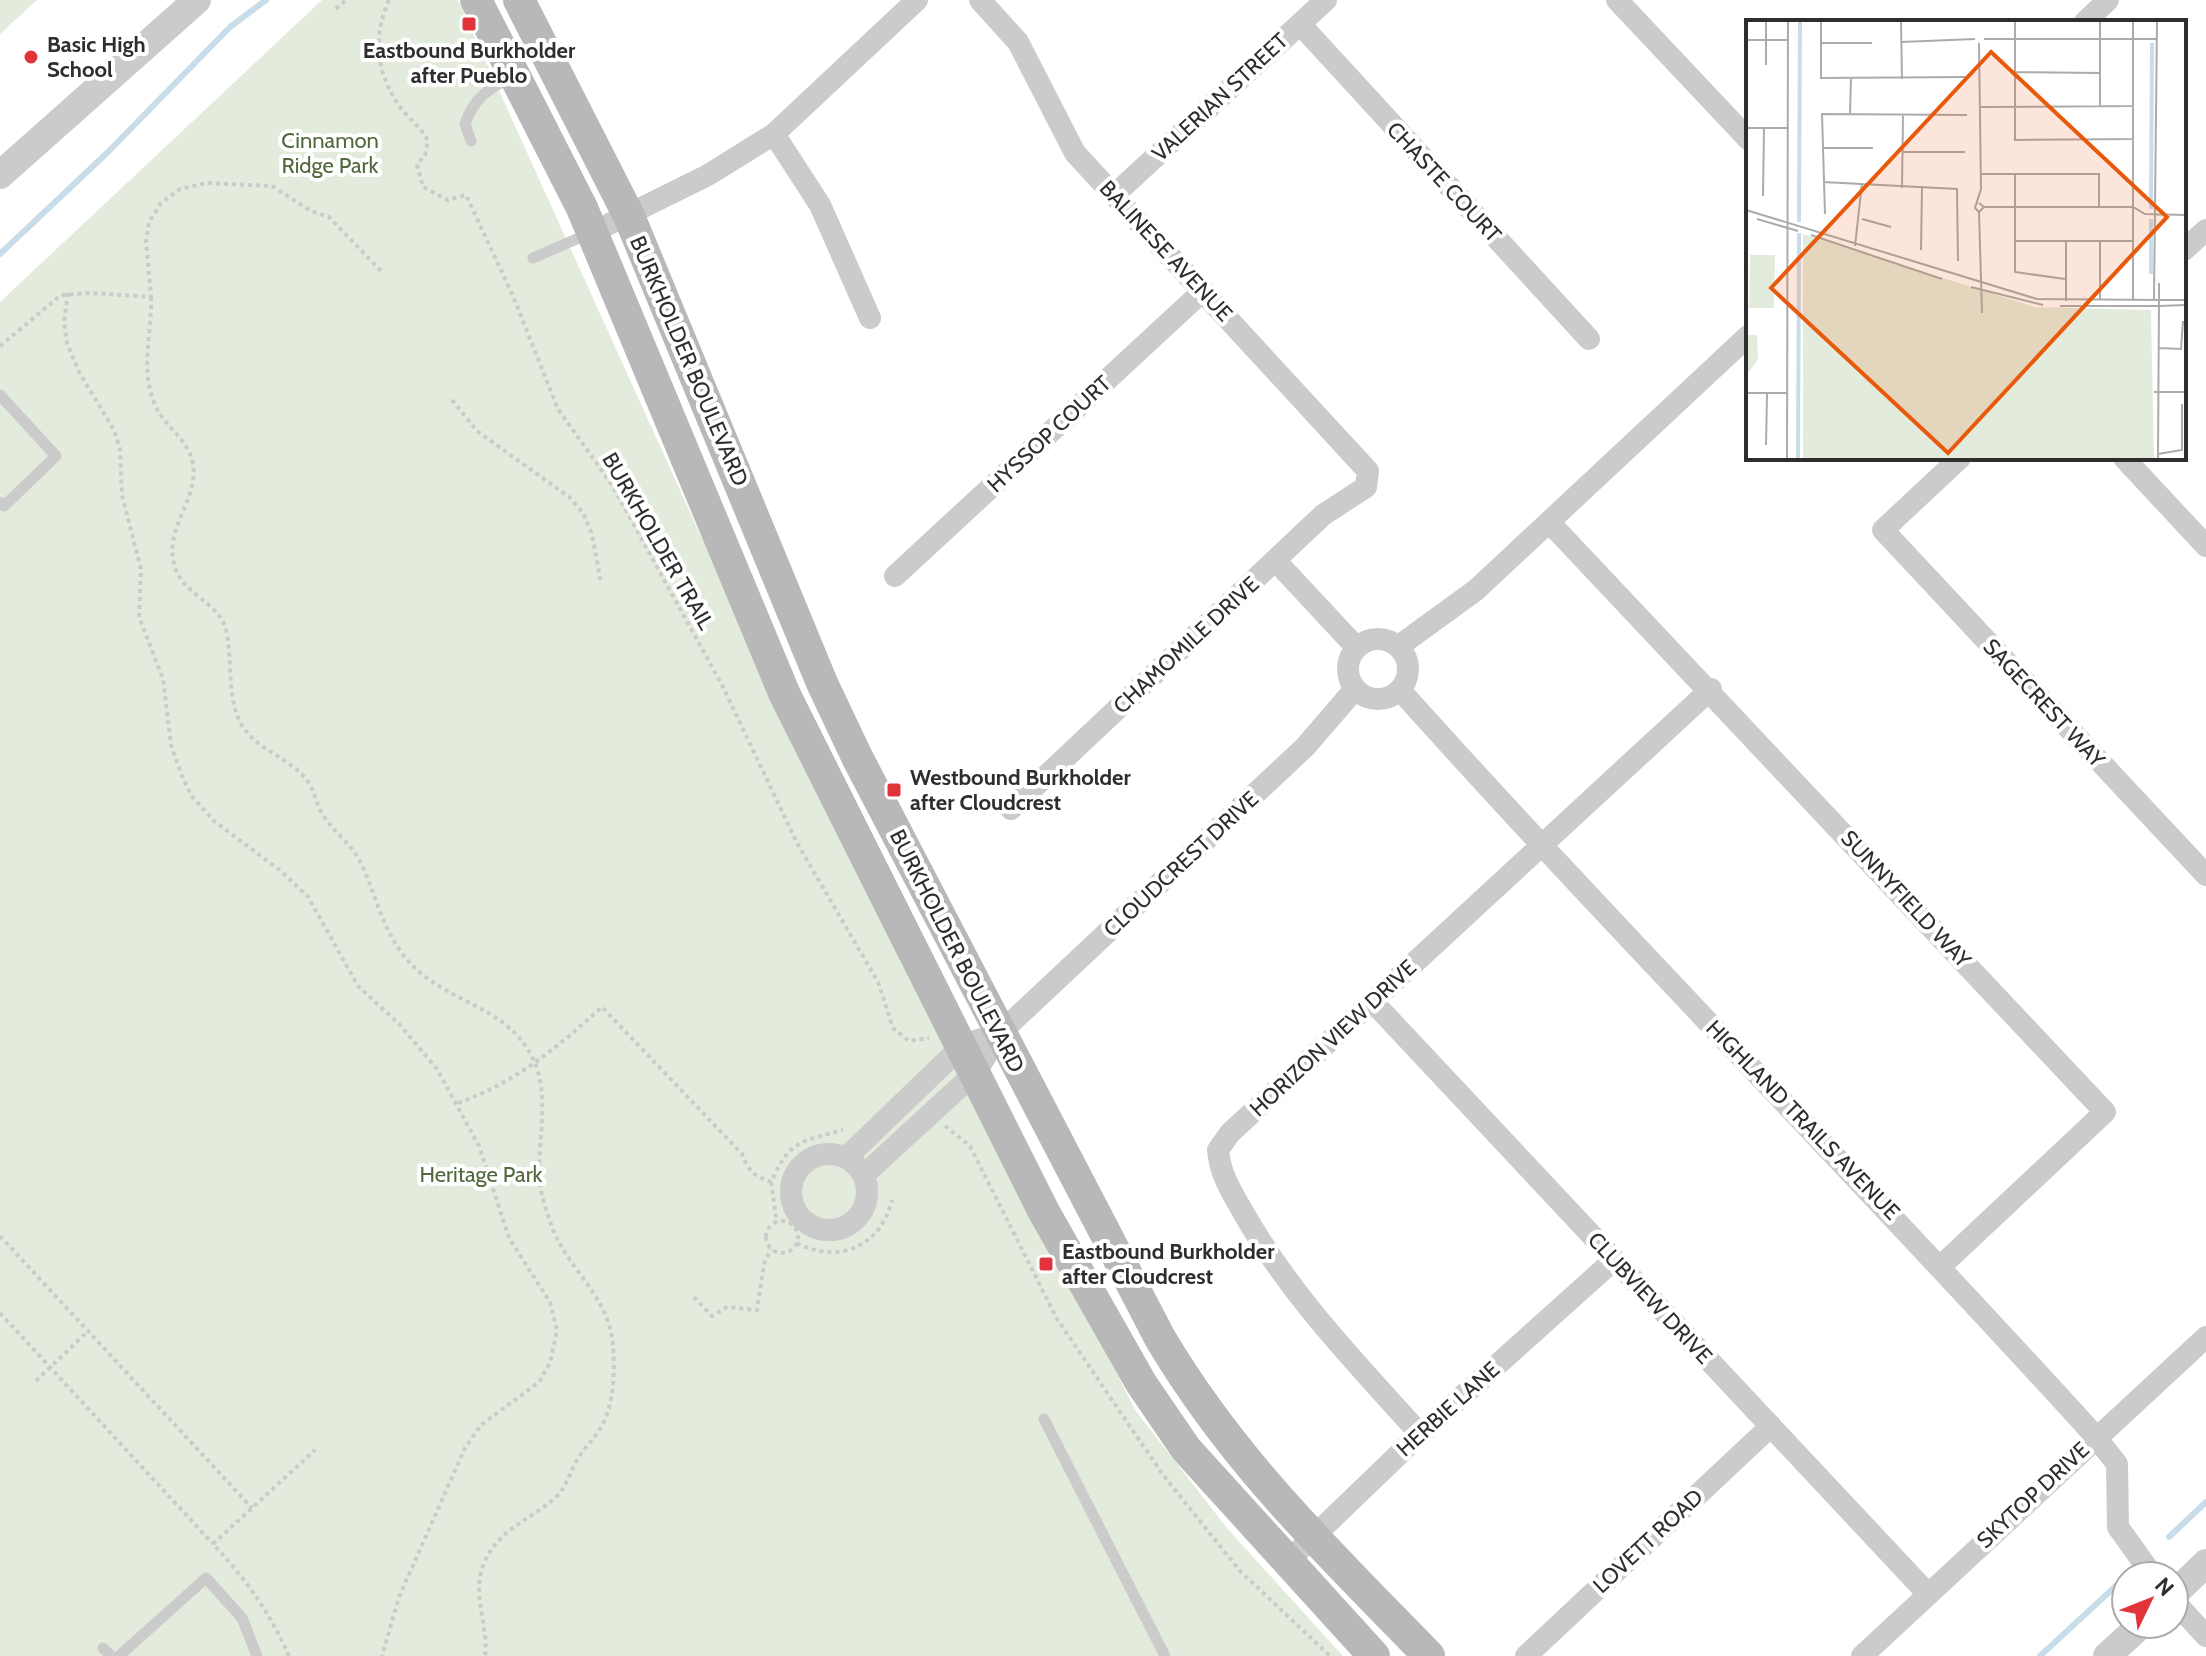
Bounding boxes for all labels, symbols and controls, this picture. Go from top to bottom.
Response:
marker: Eastbound Burkholder after Pueblo [460,15,478,33]
inset map [1746,20,2186,460]
street label: VALERIAN STREET [1146,27,1294,167]
place label: Basic High School [47,31,146,83]
place label: Eastbound Burkholder after Pueblo [363,37,576,89]
marker: Basic High School [22,48,40,66]
street label: CHASTE COURT [1381,116,1507,248]
park label: Cinnamon Ridge Park [281,127,379,179]
street label: BALINESE AVENUE [1094,175,1238,327]
street label: BURKHOLDER BOULEVARD [624,232,754,490]
street label: HYSSOP COURT [982,370,1117,498]
street label: BURKHOLDER TRAIL [596,448,720,634]
street label: CHAMOMILE DRIVE [1108,571,1264,719]
street label: SAGECREST WAY [1978,633,2111,773]
place label: Westbound Burkholder after Cloudcrest [910,764,1131,816]
marker: Westbound Burkholder after Cloudcrest [885,781,903,799]
street label: CLOUDCREST DRIVE [1098,785,1264,943]
street label: BURKHOLDER BOULEVARD [884,825,1030,1077]
street label: SUNNYFIELD WAY [1835,825,1977,974]
street label: HORIZON VIEW DRIVE [1244,954,1422,1122]
street label: HIGHLAND TRAILS AVENUE [1701,1015,1905,1225]
park label: Heritage Park [420,1161,543,1188]
street label: CLUBVIEW DRIVE [1582,1226,1718,1370]
place label: Eastbound Burkholder after Cloudcrest [1062,1238,1275,1290]
marker: Eastbound Burkholder after Cloudcrest [1037,1255,1055,1273]
street label: HERBIE LANE [1391,1356,1505,1462]
street label: SKYTOP DRIVE [1971,1436,2095,1554]
street label: LOVETT ROAD [1587,1483,1709,1599]
north arrow [2110,1560,2190,1640]
text: N [2149,1572,2179,1602]

